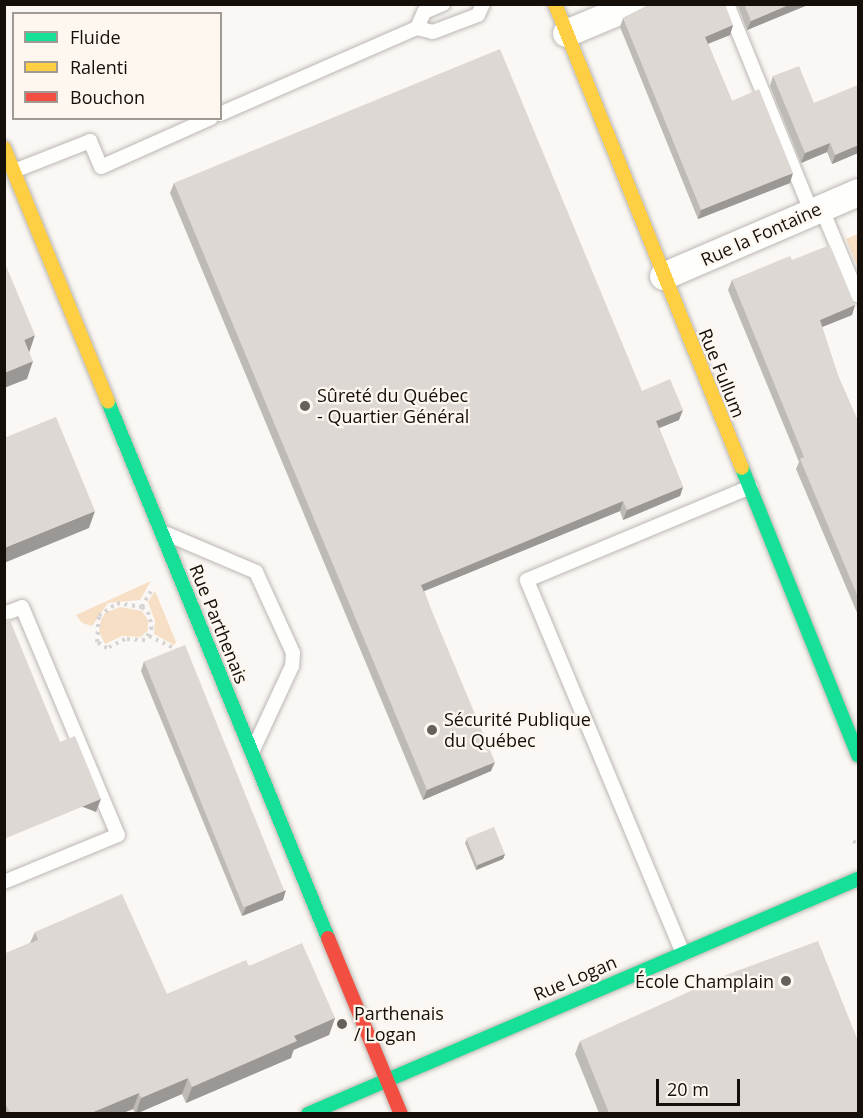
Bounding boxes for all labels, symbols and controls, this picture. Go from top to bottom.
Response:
legend [12,12,222,120]
text: Fluide [70,25,121,49]
text: Ralenti [70,55,128,79]
text: Bouchon [70,85,145,109]
street label: Rue la Fontaine [697,198,825,270]
street label: Rue Fullum [694,325,750,421]
place label: Sûreté du Québec - Quartier Général [317,385,469,428]
marker: Sûreté du Québec - Quartier Général [298,399,312,413]
street label: Rue Parthenais [185,561,253,687]
place label: Sécurité Publique du Québec [444,709,591,752]
marker: Sécurité Publique du Québec [425,723,439,737]
street label: Rue Logan [530,951,620,1005]
place label: École Champlain [635,970,774,992]
marker: École Champlain [779,974,793,988]
place label: Parthenais / Logan [354,1003,444,1046]
marker: Parthenais / Logan [335,1017,349,1031]
scale bar [659,1067,743,1105]
text: 20 m [667,1077,709,1101]

